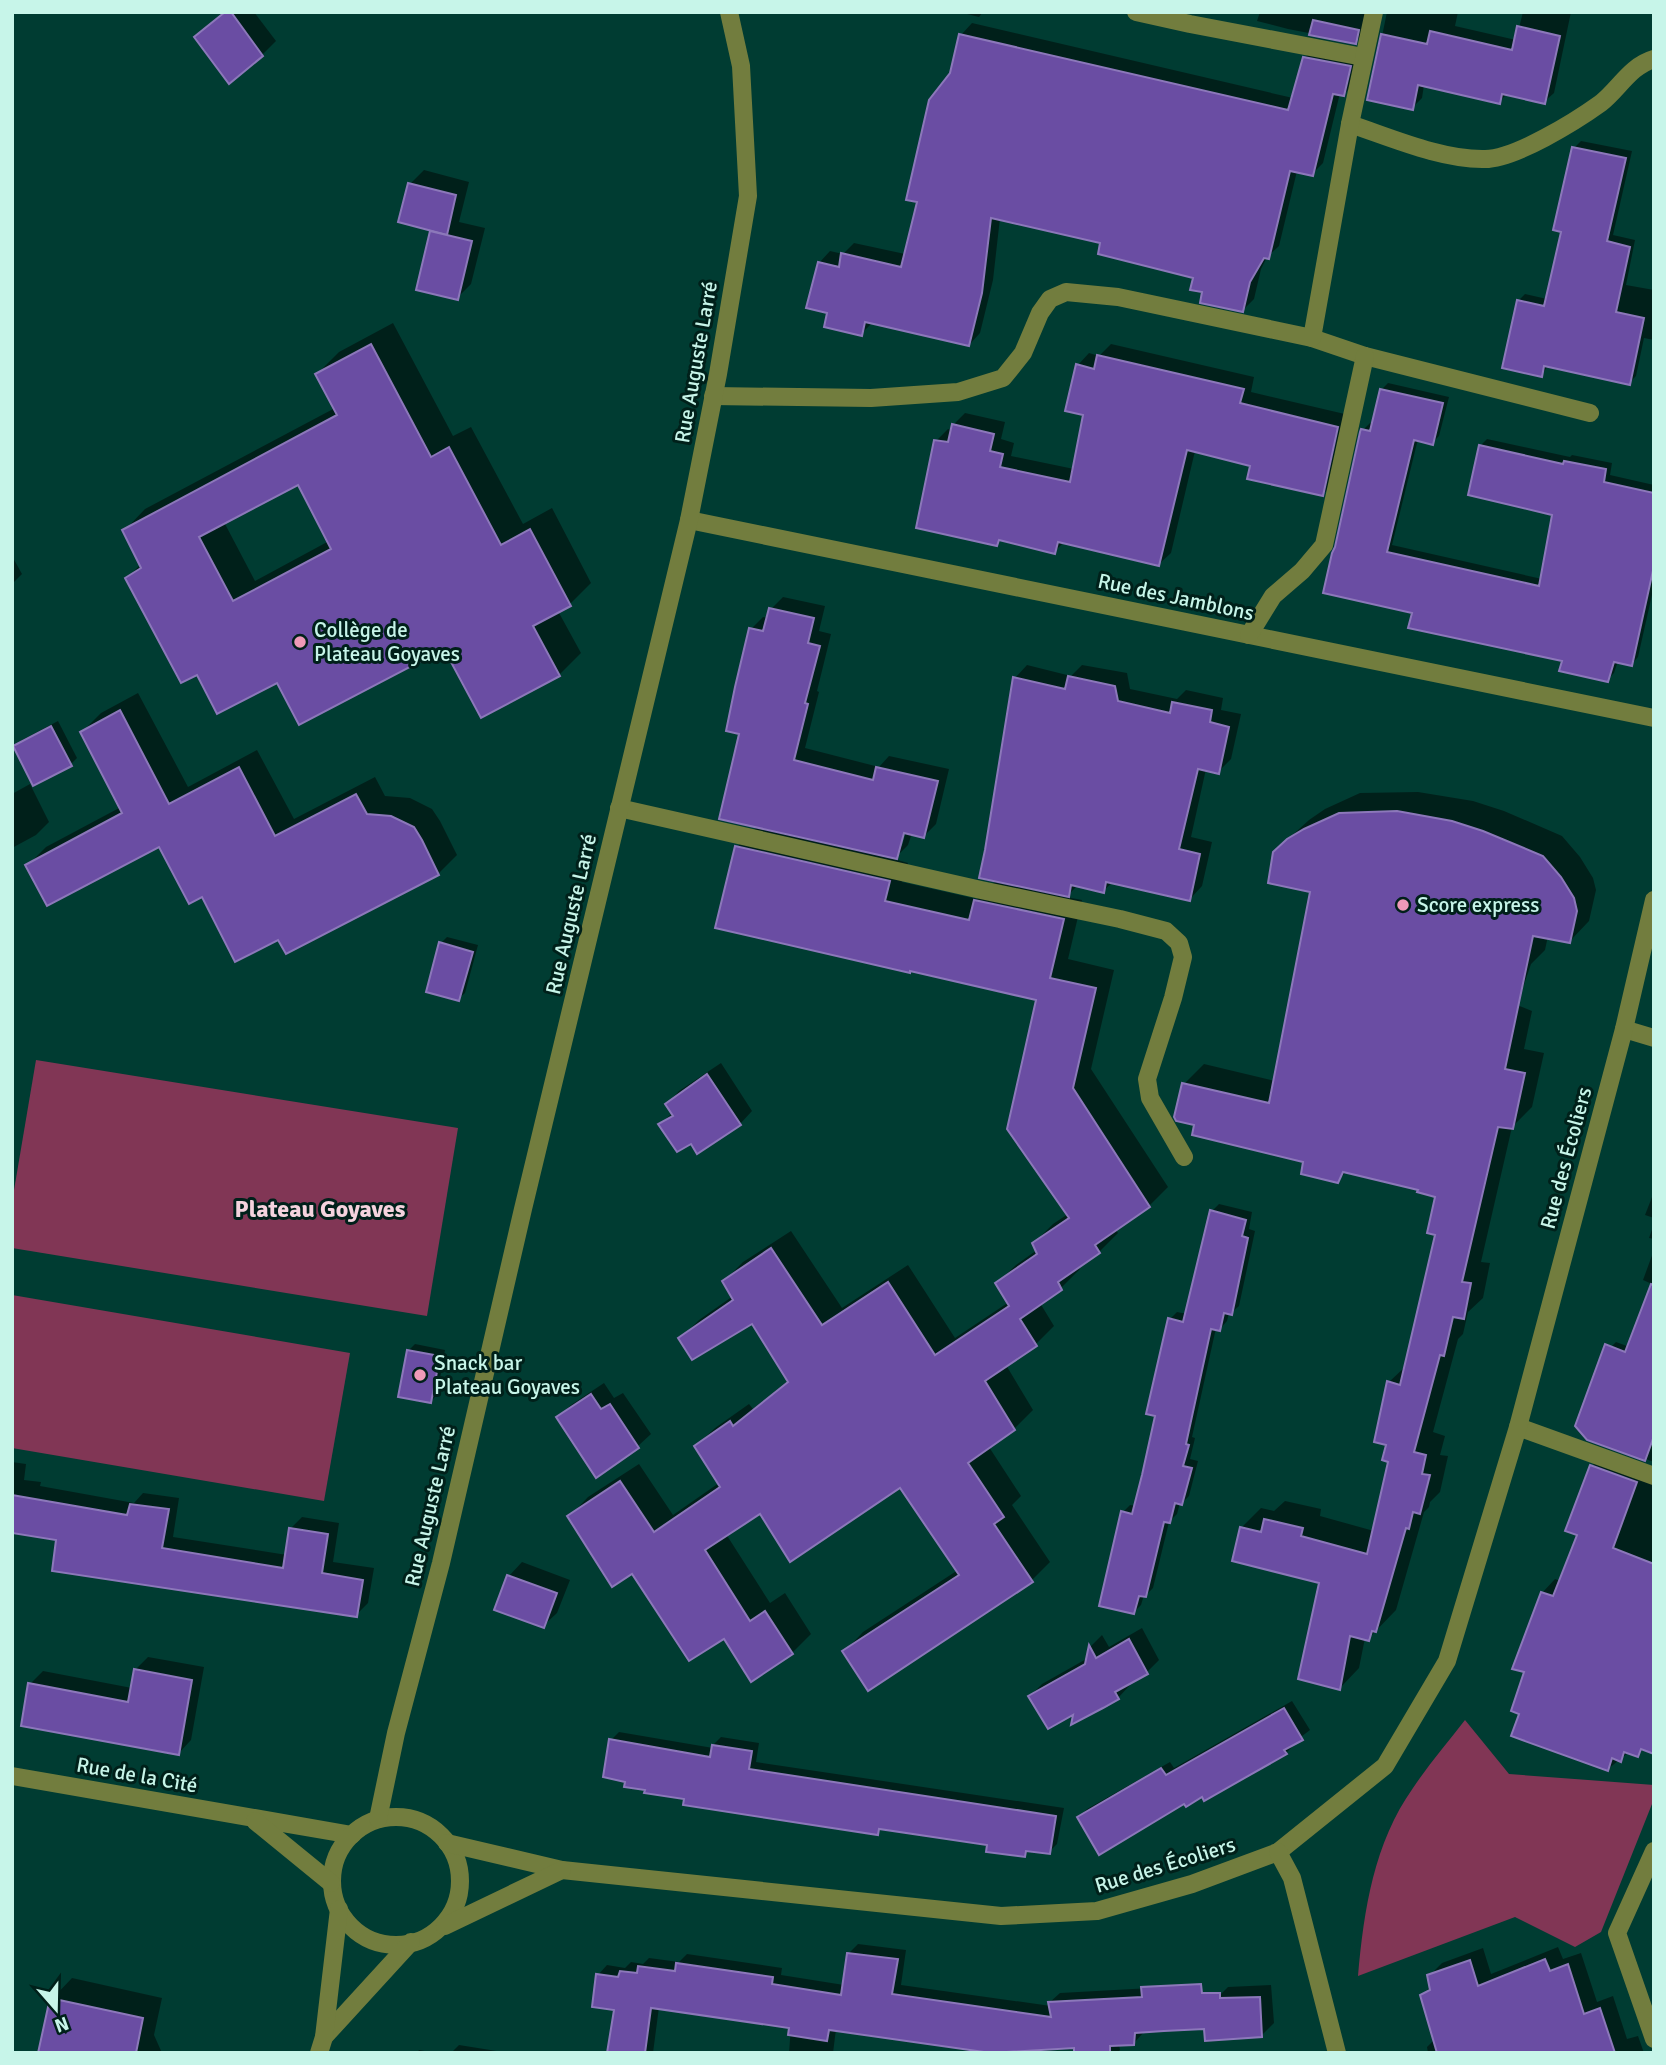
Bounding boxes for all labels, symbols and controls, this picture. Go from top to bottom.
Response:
street label: Rue Auguste Larré [669,279,723,445]
street label: Rue des Jamblons [1096,568,1256,626]
place label: Collège de Plateau Goyaves [314,617,460,667]
marker: Collège de Plateau Goyaves [292,634,308,650]
street label: Rue Auguste Larré [540,831,602,997]
place label: Score express [1417,892,1539,918]
marker: Score express [1395,897,1411,913]
street label: Rue des Écoliers [1535,1084,1597,1232]
district label: Plateau Goyaves [235,1194,406,1224]
place label: Snack bar Plateau Goyaves [434,1350,580,1400]
marker: Snack bar Plateau Goyaves [412,1367,428,1383]
street label: Rue Auguste Larré [399,1423,461,1589]
street label: Rue de la Cité [74,1752,200,1798]
street label: Rue des Écoliers [1092,1831,1238,1899]
north arrow [21,1974,91,2044]
text: N [51,2010,72,2038]

